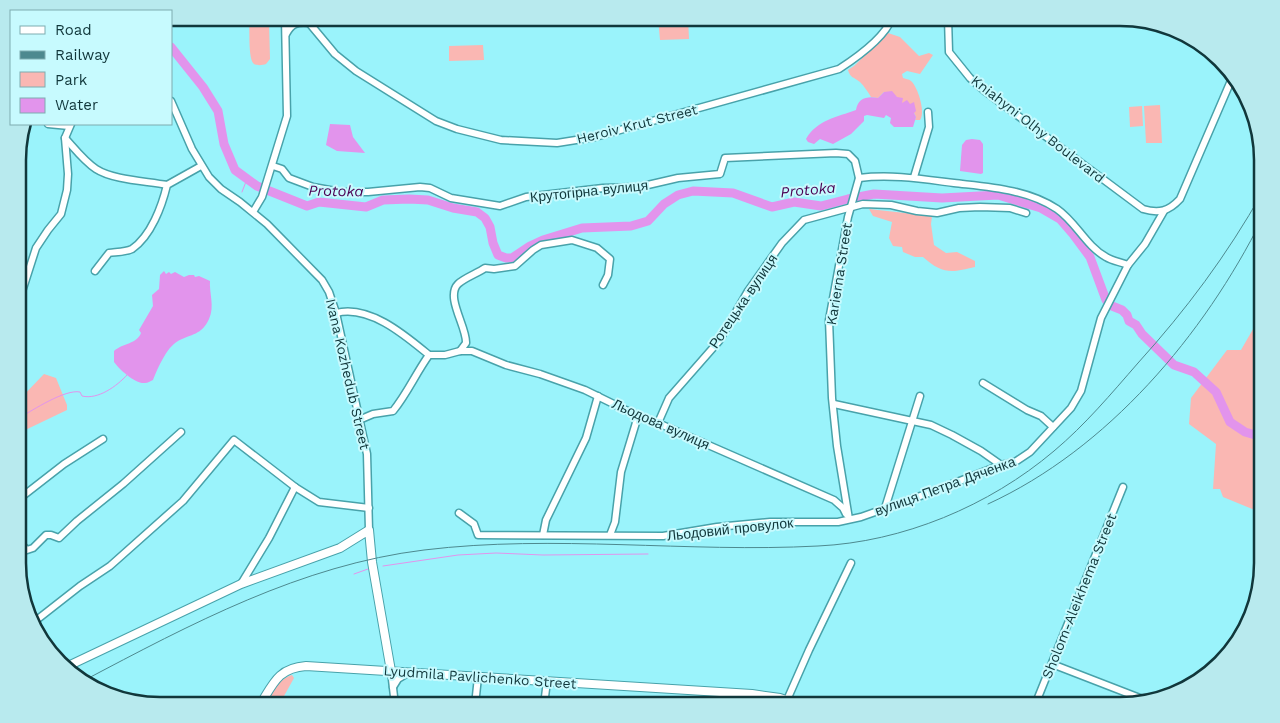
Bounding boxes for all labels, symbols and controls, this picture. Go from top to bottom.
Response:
legend [10,10,172,125]
text: Road [55,21,92,39]
text: Railway [55,46,110,64]
text: Park [55,71,88,89]
street label: Kniahyni Olhy Boulevard [968,72,1108,186]
text: Water [55,96,98,114]
street label: Heroiv Krut Street [575,101,699,147]
street label: Крутогірна вулиця [529,177,649,205]
water label: Protoka [780,179,836,201]
water label: Protoka [308,182,364,200]
street label: Karierna Street [823,222,855,326]
street label: Ротецька вулиця [706,251,780,351]
street label: Ivana Kozhedub Street [323,297,373,451]
street label: Льодова вулиця [610,395,712,453]
street label: вулиця Петра Дяченка [873,453,1018,519]
street label: Sholom-Aleikhema Street [1038,511,1120,681]
street label: Льодовий провулок [666,514,795,544]
street label: Lyudmila Pavlichenko Street [383,662,577,692]

